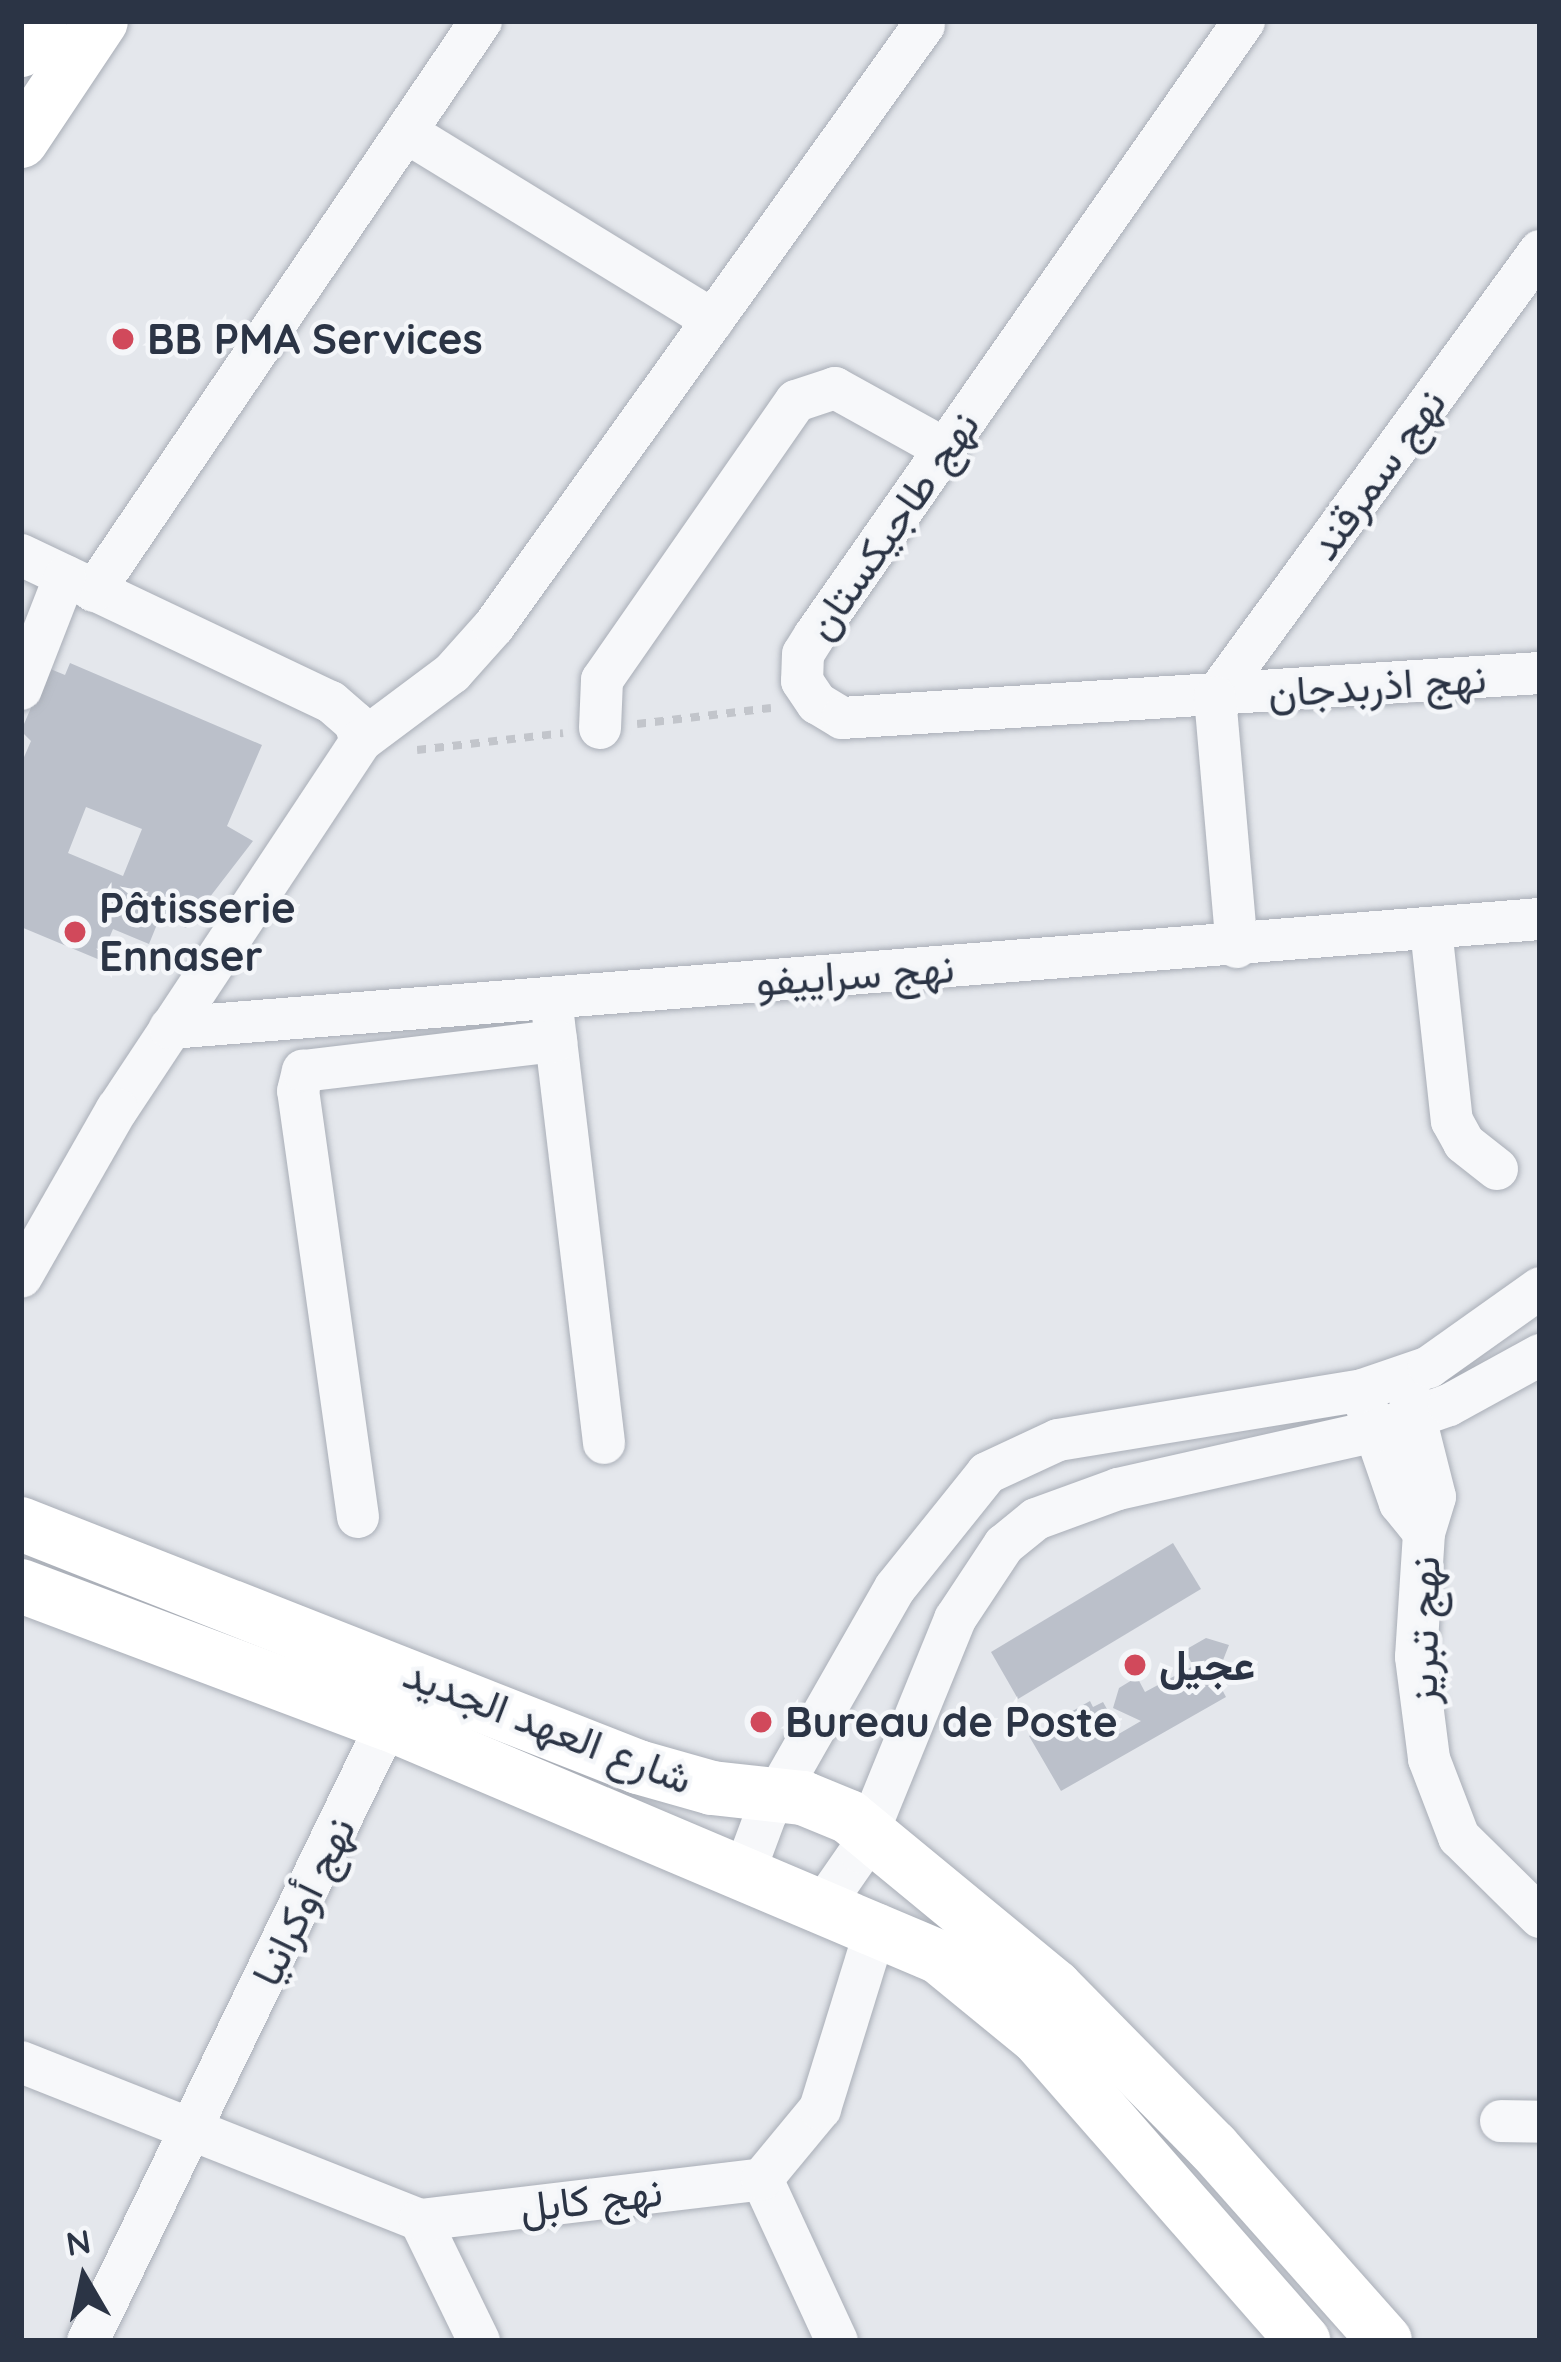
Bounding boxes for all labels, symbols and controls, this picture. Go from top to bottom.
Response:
place label: BB PMA Services [147,314,483,364]
marker: BB PMA Services [110,326,136,352]
street label: نهج سمرقند [1298,378,1456,570]
street label: نهج طاجيكستان [795,401,989,649]
street label: نهج اذربدجان [1266,652,1488,718]
place label: Pâtisserie Ennaser [99,883,296,982]
marker: Pâtisserie Ennaser [62,919,88,945]
street label: نهج سراييفو [754,942,956,1006]
street label: نهج تبريز [1397,1556,1449,1704]
place label: عجيل [1159,1640,1255,1690]
street label: شارع العهد الجديد [397,1648,699,1804]
marker: عجيل [1122,1652,1148,1678]
place label: Bureau de Poste [785,1697,1118,1747]
marker: Bureau de Poste [748,1709,774,1735]
street label: نهج أوكرانيا [241,1808,365,1994]
street label: نهج كابل [517,2165,665,2233]
north arrow [24,2218,144,2338]
text: N [63,2220,93,2264]

